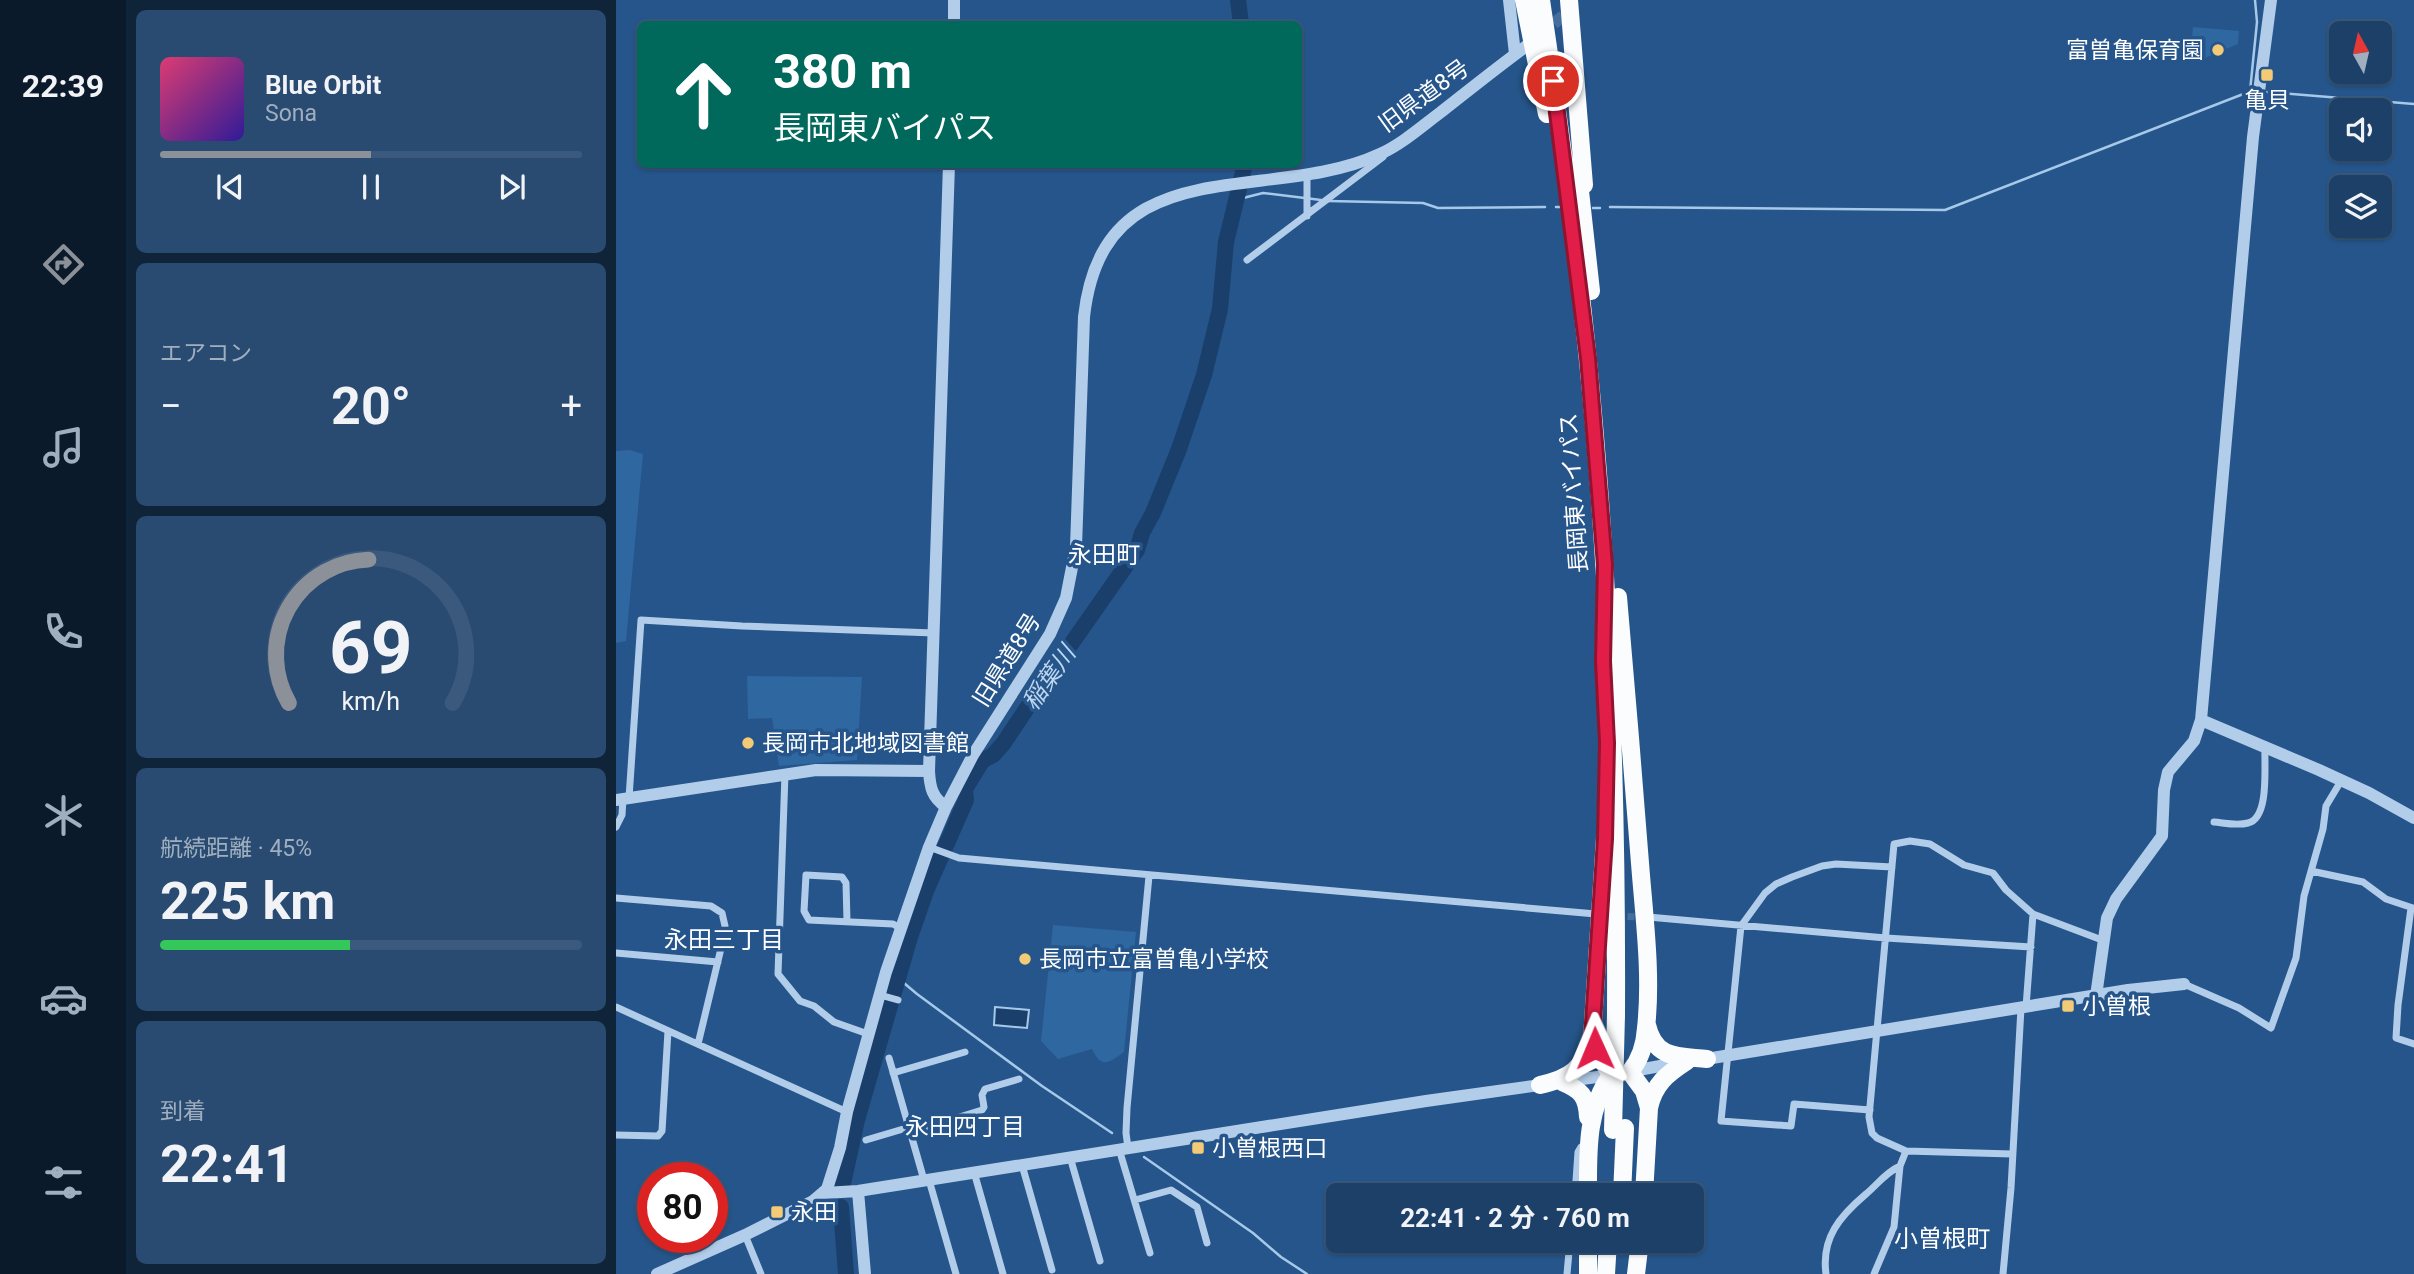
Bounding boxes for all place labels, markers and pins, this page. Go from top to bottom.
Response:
place label: 富曽亀保育園 [2066,37,2204,64]
marker: 富曽亀保育園 [2210,42,2226,58]
pin [1523,51,1583,111]
marker: 亀貝 [2259,67,2275,83]
place label: 亀貝 [2244,87,2290,114]
place label: 長岡市北地域図書館 [762,730,969,757]
marker: 長岡市北地域図書館 [740,735,756,751]
place label: 長岡市立富曽亀小学校 [1039,946,1269,973]
marker: 長岡市立富曽亀小学校 [1017,951,1033,967]
place label: 小曽根 [2082,993,2151,1020]
marker: 小曽根 [2060,998,2076,1014]
place label: 小曽根西口 [1212,1135,1327,1162]
marker: 小曽根西口 [1190,1140,1206,1156]
place label: 永田 [791,1199,837,1226]
marker: 永田 [769,1204,785,1220]

